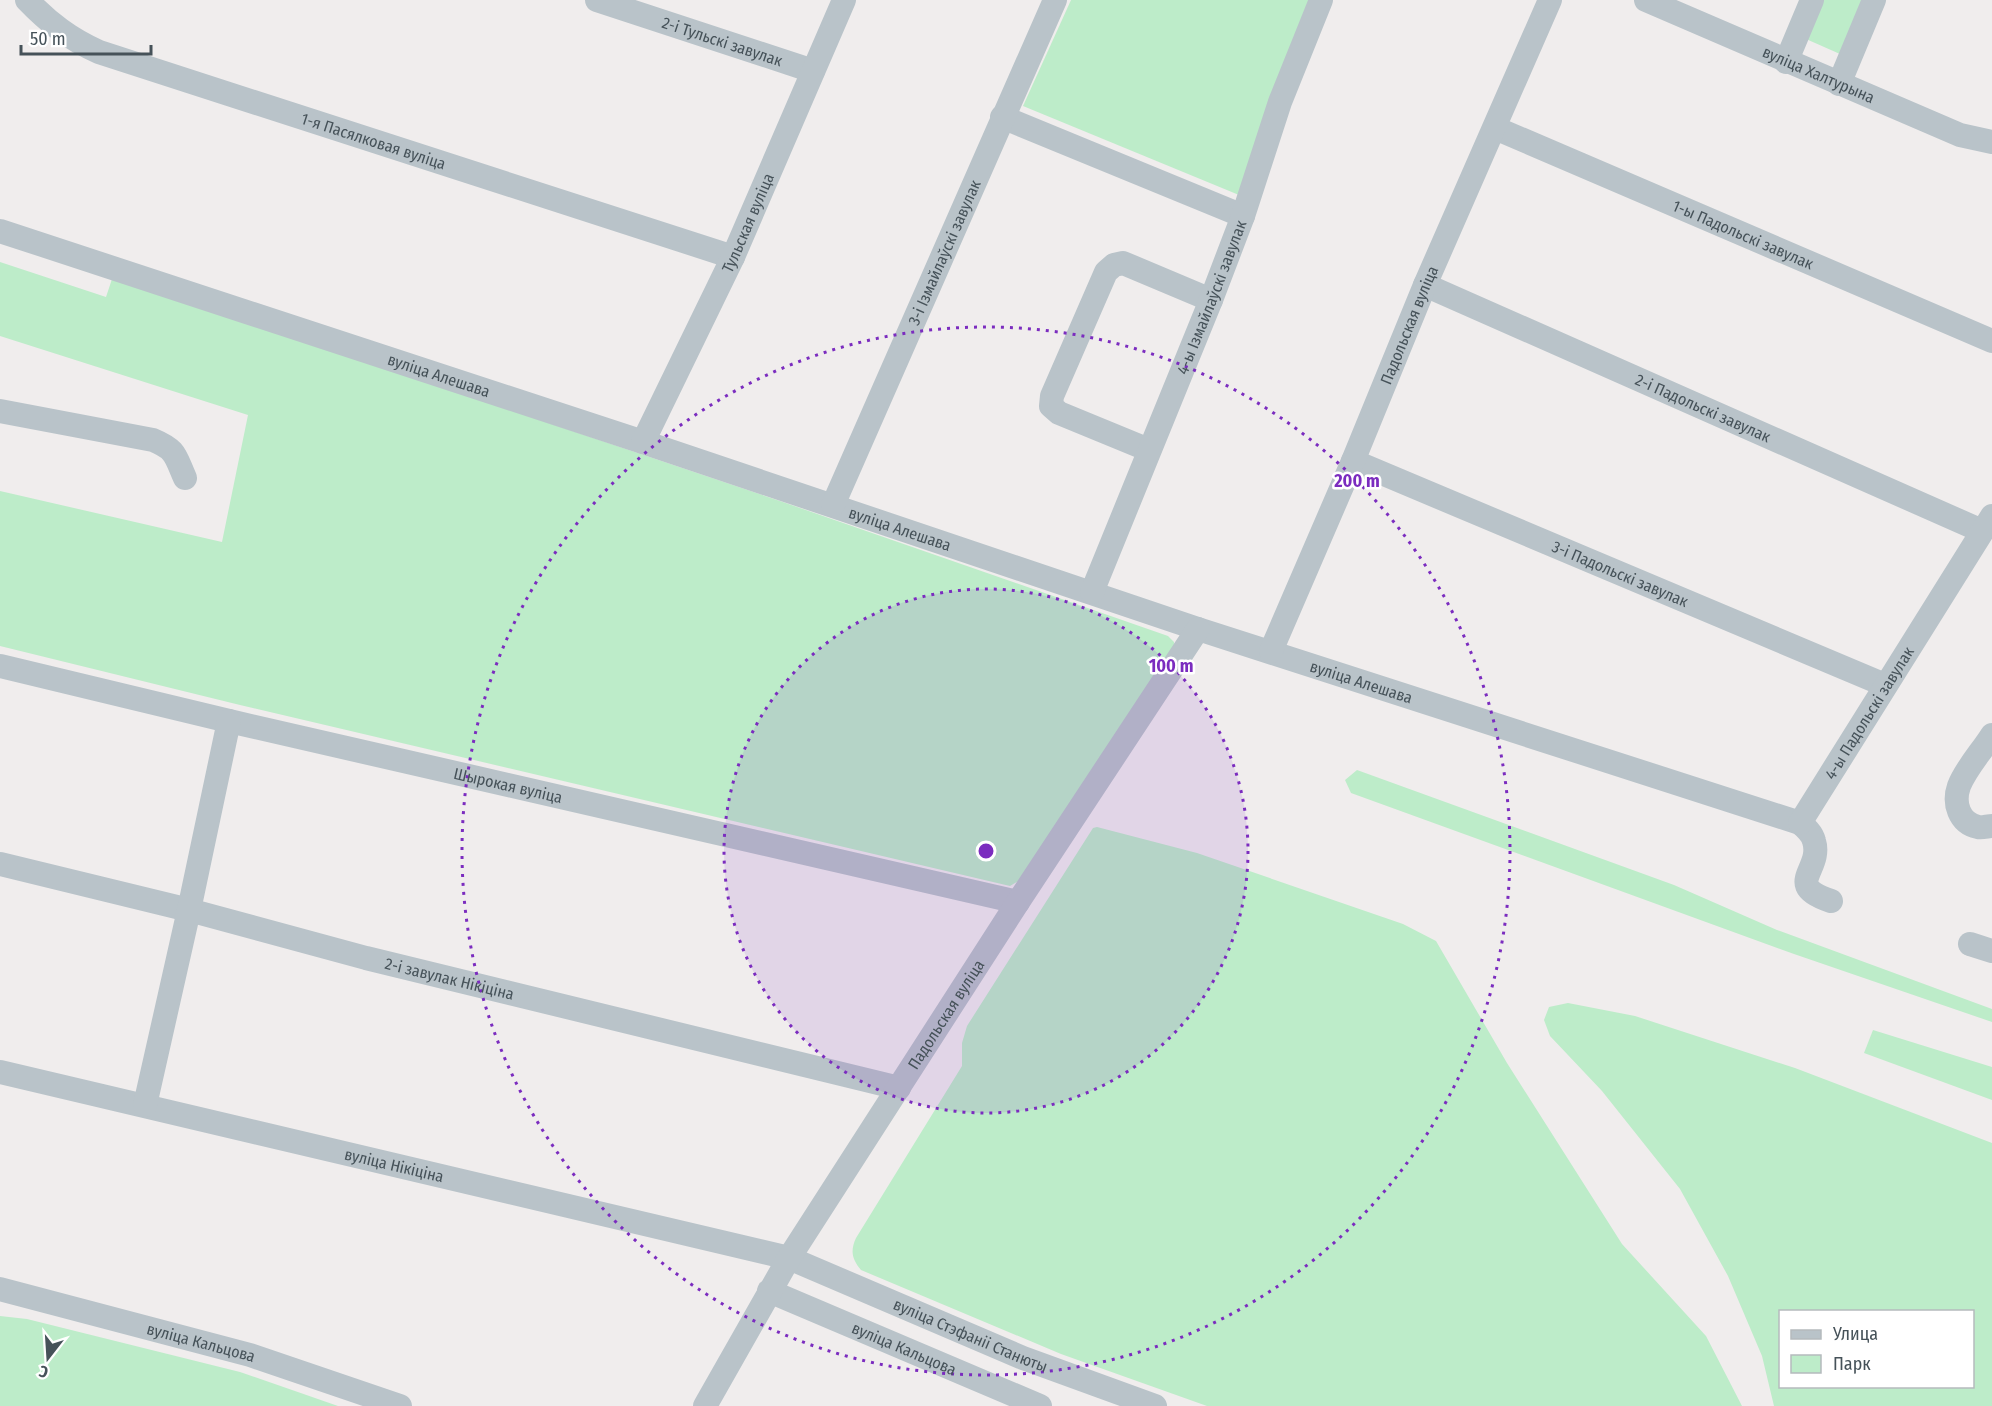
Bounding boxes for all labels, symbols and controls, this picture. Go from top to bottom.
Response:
street label: 2-і Тульскі завулак [660,13,785,70]
scale bar [21,18,152,56]
text: 50 m [30,28,66,50]
street label: вуліца Халтурына [1760,42,1878,107]
street label: 1-я Пасялковая вуліца [299,109,448,174]
street label: Тульская вуліца [718,170,778,276]
street label: 3-і Ізмайлаўскі завулак [904,177,985,328]
street label: 1-ы Падольскі завулак [1670,196,1817,274]
street label: 4-ы Ізмайлаўскі завулак [1173,217,1251,377]
street label: Падольская вуліца [1376,263,1442,387]
street label: вуліца Алешава [385,350,493,401]
street label: 2-і Падольскі завулак [1632,370,1774,447]
text: 200 m [1333,470,1380,492]
street label: вуліца Алешава [846,503,954,555]
street label: 3-і Падольскі завулак [1549,537,1691,611]
street label: 4-ы Падольскі завулак [1821,643,1918,783]
text: 100 m [1149,655,1193,677]
street label: вуліца Алешава [1307,657,1415,708]
street label: Шырокая вуліца [452,764,564,807]
centre of rings [976,841,996,861]
street label: 2-і завулак Нікіціна [383,954,516,1004]
street label: Падольская вуліца [904,956,989,1073]
street label: вуліца Нікіціна [343,1145,446,1186]
street label: вуліца Стэфаніі Станюты [890,1295,1050,1376]
legend [1779,1310,1974,1388]
street label: вуліца Кальцова [849,1318,959,1379]
street label: вуліца Кальцова [145,1319,258,1366]
text: Улица [1832,1323,1878,1345]
north arrow [18,1328,78,1388]
text: Парк [1833,1353,1871,1375]
text: С [36,1361,51,1382]

